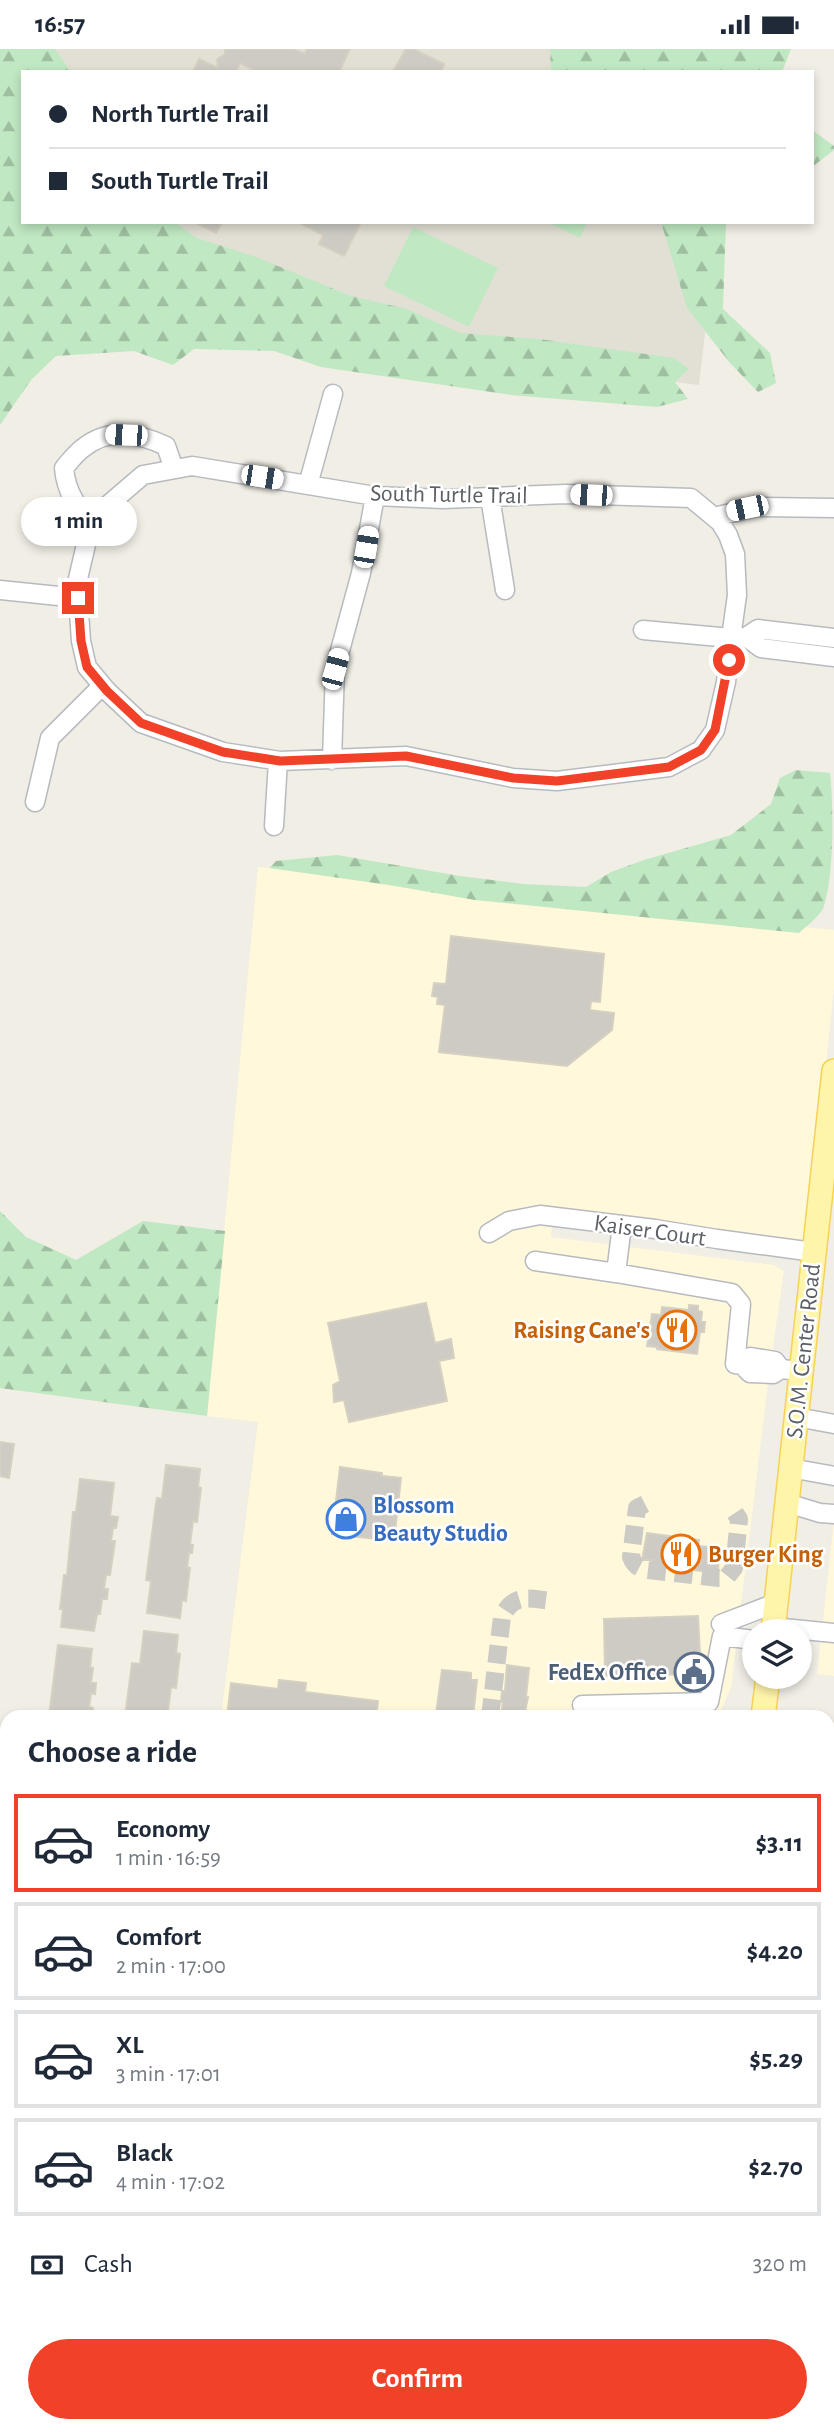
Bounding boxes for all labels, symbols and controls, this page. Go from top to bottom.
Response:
text: 16:57 [35,11,85,37]
text: North Turtle Trail [91,101,269,127]
text: South Turtle Trail [91,168,269,194]
car [105,424,148,446]
car [240,463,285,491]
street label: South Turtle Trail [370,482,528,508]
car [570,484,613,506]
car [725,493,770,523]
callout: 1 min [20,497,136,545]
text: 1 min [55,510,103,533]
car [353,524,380,570]
route end [62,582,94,614]
route start [713,644,745,676]
car [320,646,351,692]
street label: Kaiser Court [592,1211,708,1251]
street label: S.O.M. Center Road [783,1263,825,1440]
restaurant icon: Raising Cane's [656,1309,698,1351]
place label: Raising Cane's [513,1319,650,1343]
place label: Blossom Beauty Studio [373,1494,508,1546]
shop icon: Blossom Beauty Studio [325,1498,367,1540]
restaurant icon: Burger King [660,1533,702,1575]
place label: Burger King [708,1543,824,1567]
map controls [742,1619,812,1689]
button: layers [742,1619,812,1689]
public building icon: FedEx Office [673,1651,715,1693]
place label: FedEx Office [548,1661,667,1685]
text: Choose a ride [28,1736,197,1768]
icon: car [32,1812,95,1875]
text: Economy [116,1816,210,1842]
text: $3.11 [755,1830,803,1856]
text: 1 min · 16:59 [116,1847,221,1870]
icon: car [32,1920,95,1983]
text: Comfort [116,1924,201,1950]
text: $4.20 [746,1938,803,1964]
text: 2 min · 17:00 [116,1955,226,1978]
icon: car [32,2028,95,2091]
text: XL [116,2032,143,2058]
text: $5.29 [749,2046,803,2072]
text: 3 min · 17:01 [116,2063,221,2086]
icon: car [32,2136,95,2199]
text: Black [116,2140,173,2166]
text: $2.70 [748,2154,803,2180]
text: 4 min · 17:02 [116,2171,225,2194]
icon: cash [28,2246,66,2284]
text: Cash [84,2251,133,2277]
text: 320 m [753,2253,807,2276]
button: Confirm [28,2339,807,2419]

